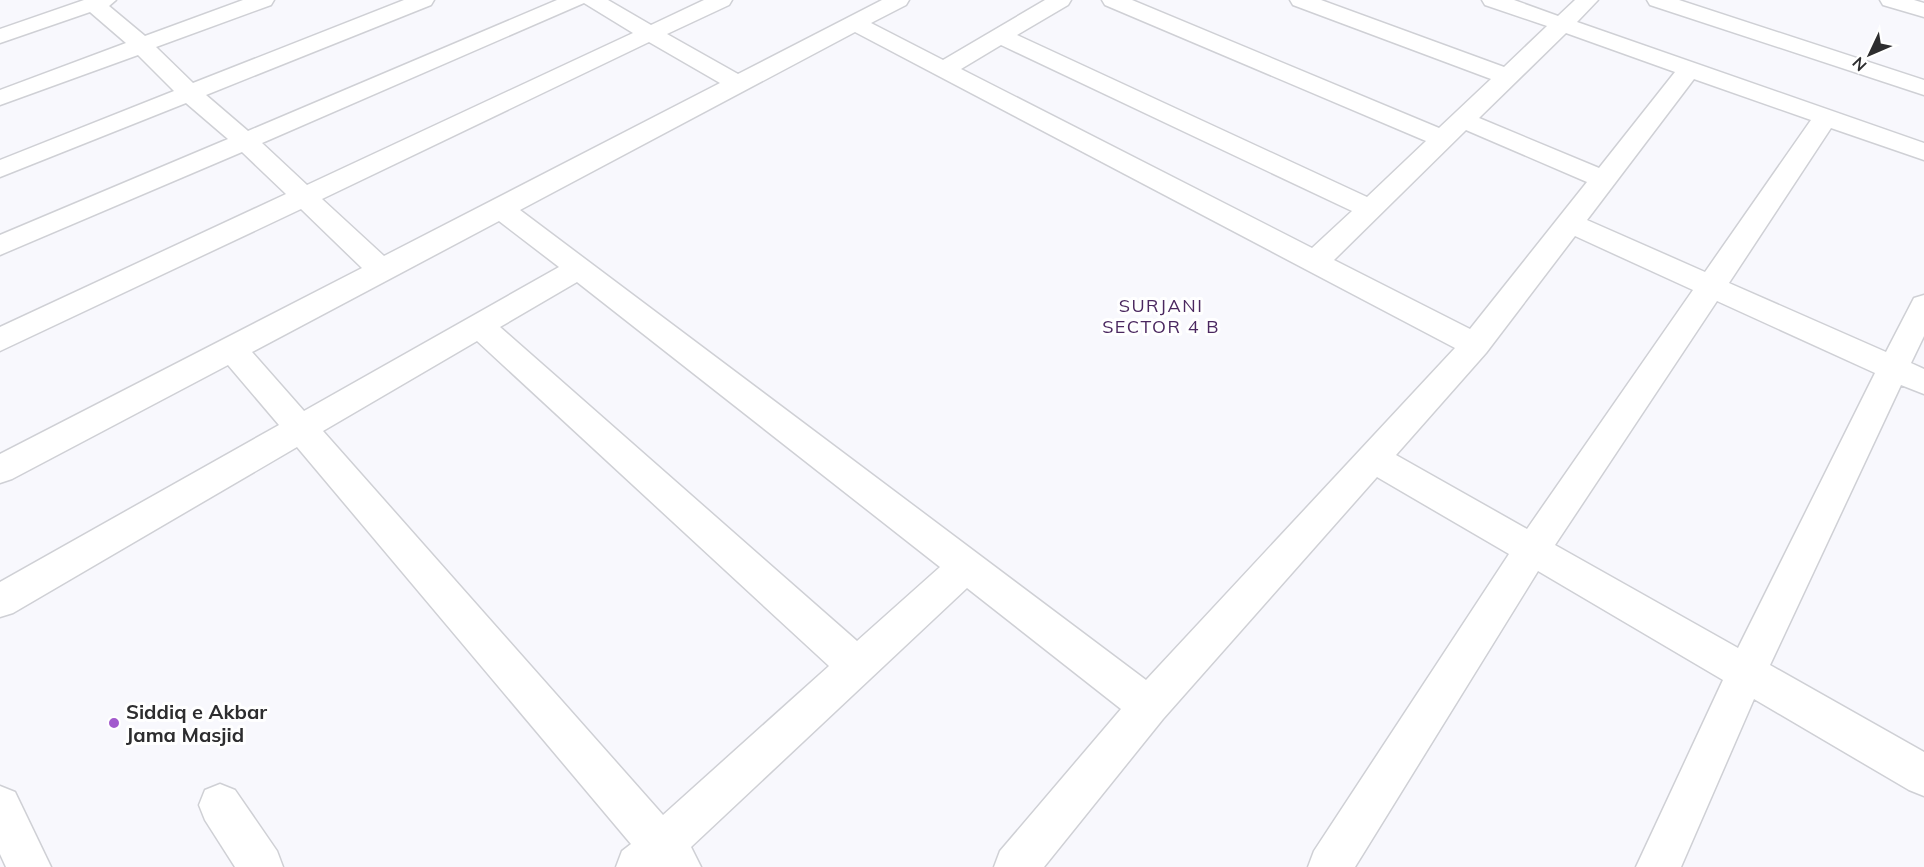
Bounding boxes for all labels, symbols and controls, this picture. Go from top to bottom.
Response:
north arrow [1840,24,1900,84]
text: N [1848,53,1871,76]
district label: SURJANI SECTOR 4 B [1102,294,1220,338]
place label: Siddiq e Akbar Jama Masjid [126,699,267,747]
marker: Siddiq e Akbar Jama Masjid [107,716,121,730]

